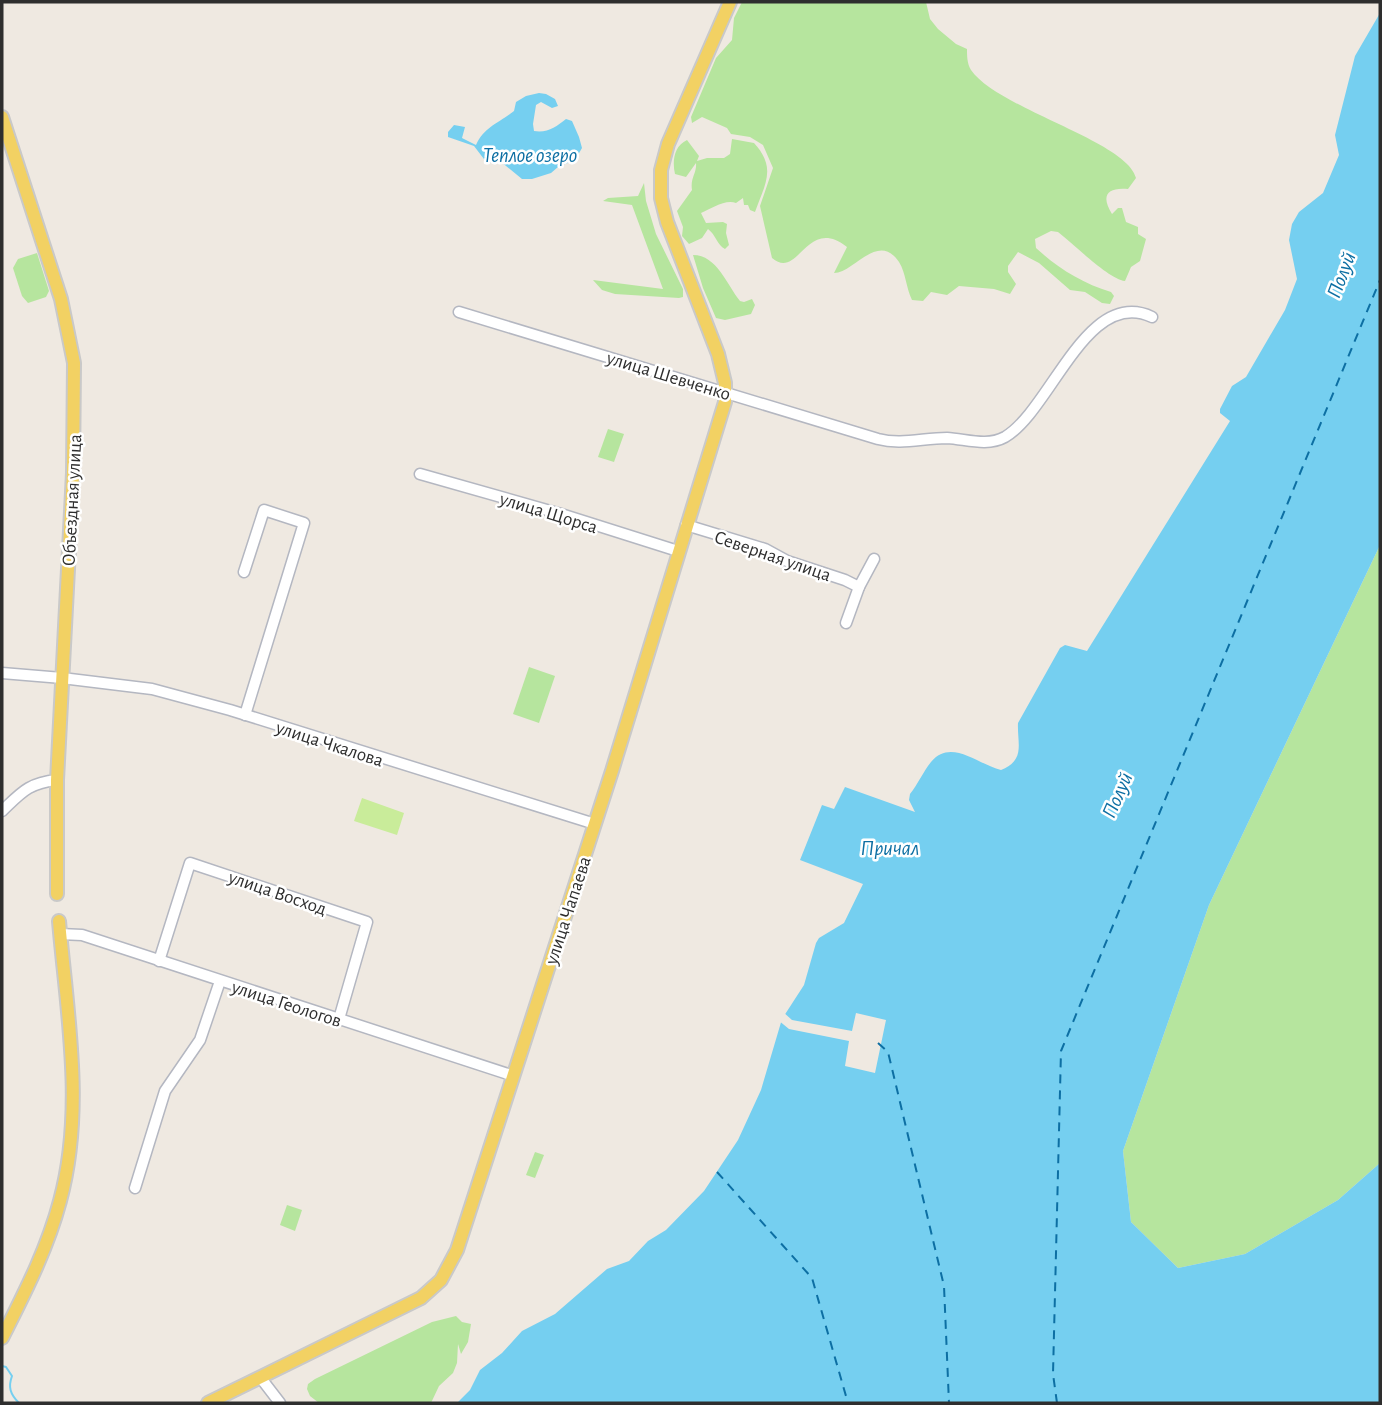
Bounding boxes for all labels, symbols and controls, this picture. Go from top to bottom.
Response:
water label: Теплое озеро [483,145,577,167]
water label: Полуй [1323,249,1360,301]
street label: улица Шевченко [603,348,733,404]
street label: Объездная улица [60,433,85,567]
street label: улица Щорса [496,489,600,537]
street label: Северная улица [712,528,834,585]
street label: улица Чкалова [272,718,386,771]
water label: Полуй [1098,769,1137,821]
water label: Причал [861,838,919,860]
street label: улица Чапаева [542,854,595,968]
street label: улица Восход [225,867,329,919]
street label: улица Геологов [228,977,344,1031]

